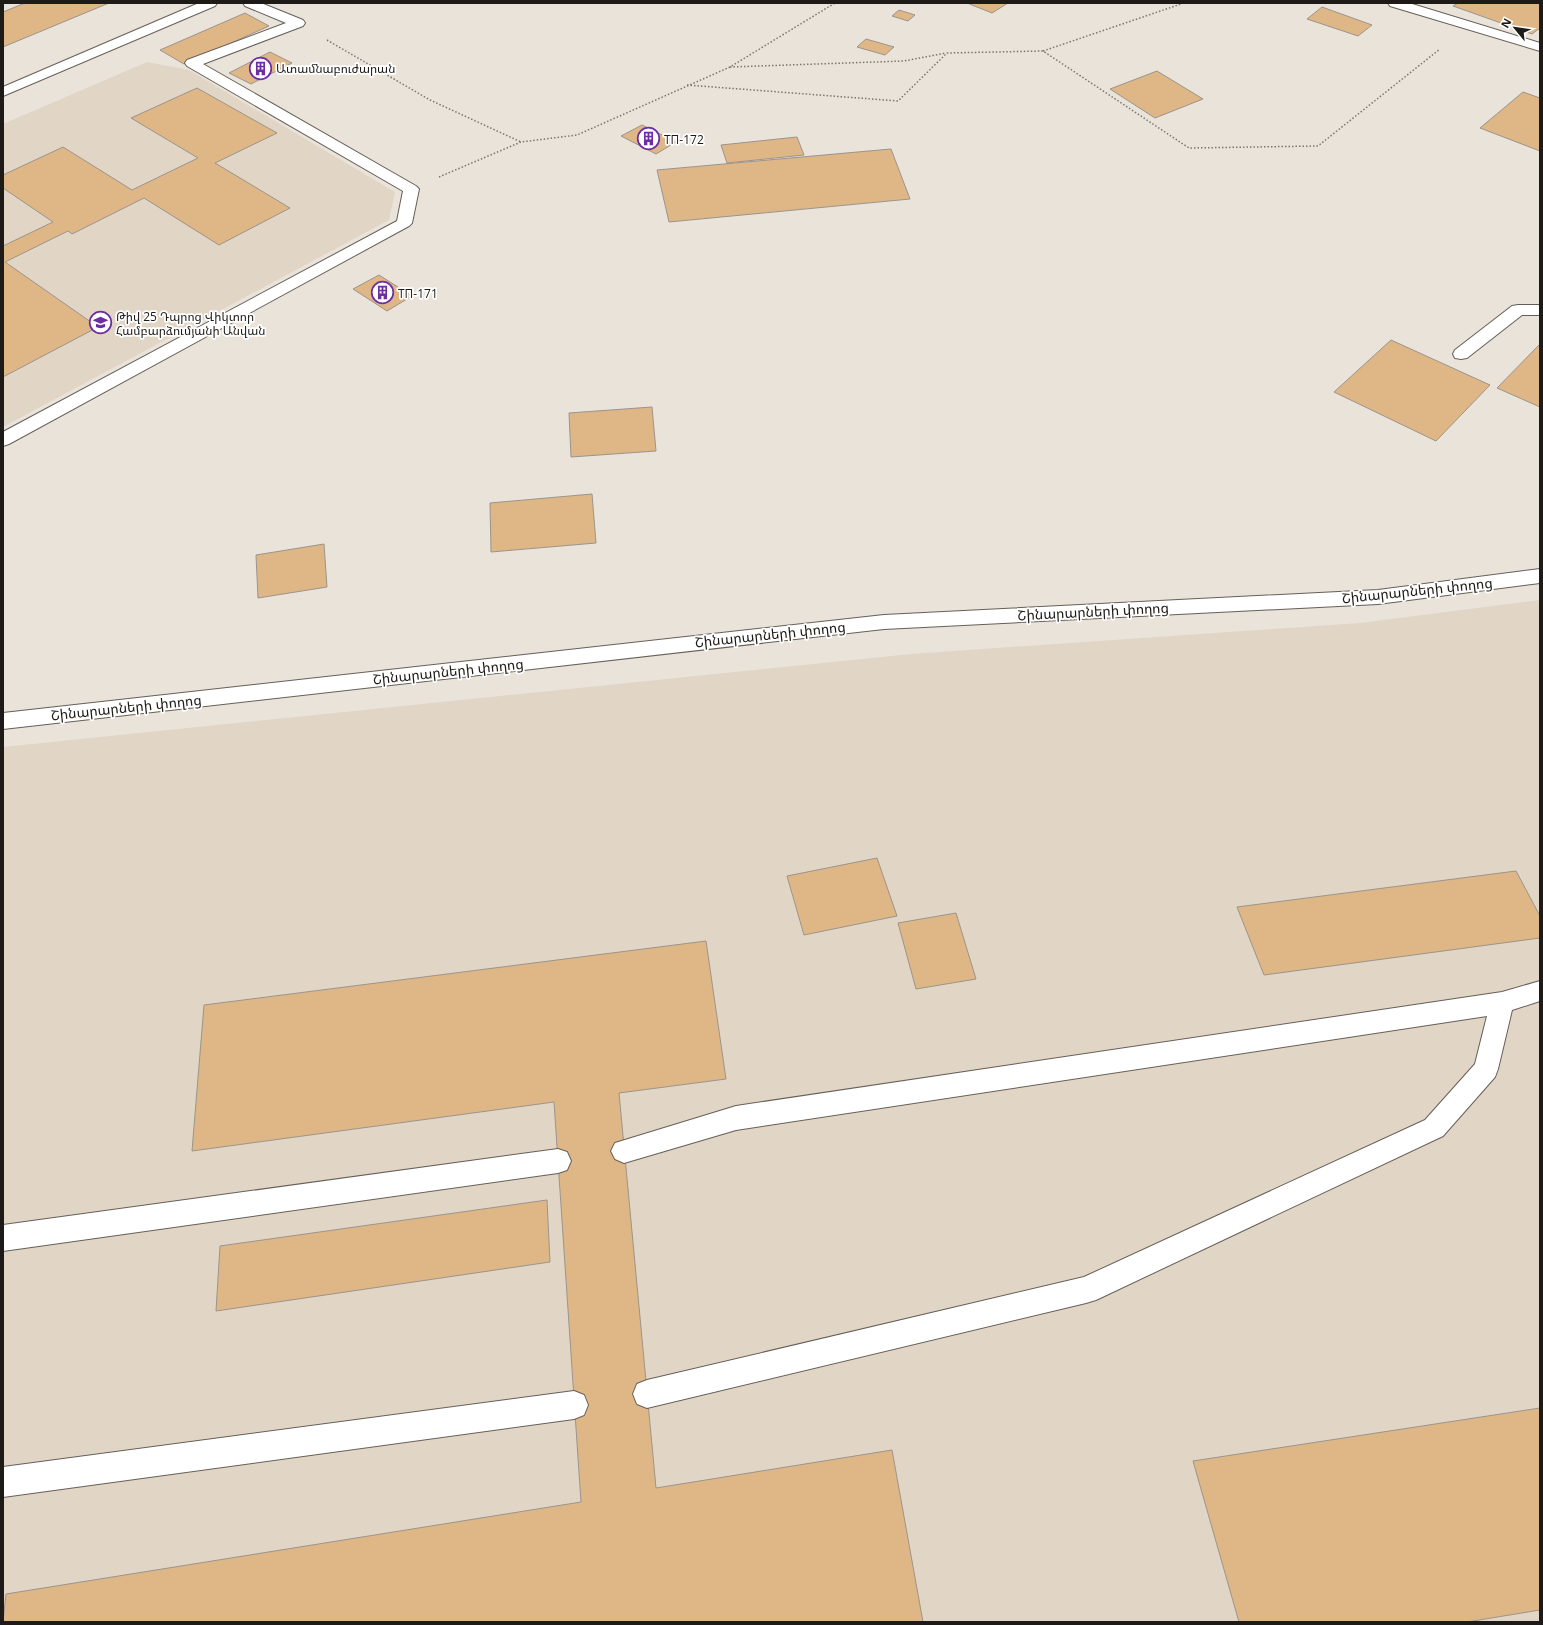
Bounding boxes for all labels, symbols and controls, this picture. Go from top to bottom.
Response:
north arrow [1495,8,1535,48]
text: N [1497,15,1515,30]
building icon: Ատամնաբուժարան [247,55,273,81]
place label: Ատամնաբուժարան [276,60,395,77]
building icon: ТП-172 [636,126,662,152]
place label: ТП-172 [664,131,704,148]
building icon: ТП-171 [370,280,396,306]
place label: ТП-171 [398,285,438,302]
place label: Թիվ 25 Դպրոց Վիկտոր Համբարձումյանի Անվան [116,308,265,339]
school or university icon: Թիվ 25 Դպրոց Վիկտոր Համբարձումյանի Անվան [87,310,113,336]
street label: Շինարարների փողոց [1341,573,1493,607]
street label: Շինարարների փողոց [1017,598,1169,624]
street label: Շինարարների փողոց [694,617,846,651]
street label: Շինարարների փողոց [372,654,524,688]
street label: Շինարարների փողոց [50,690,202,724]

